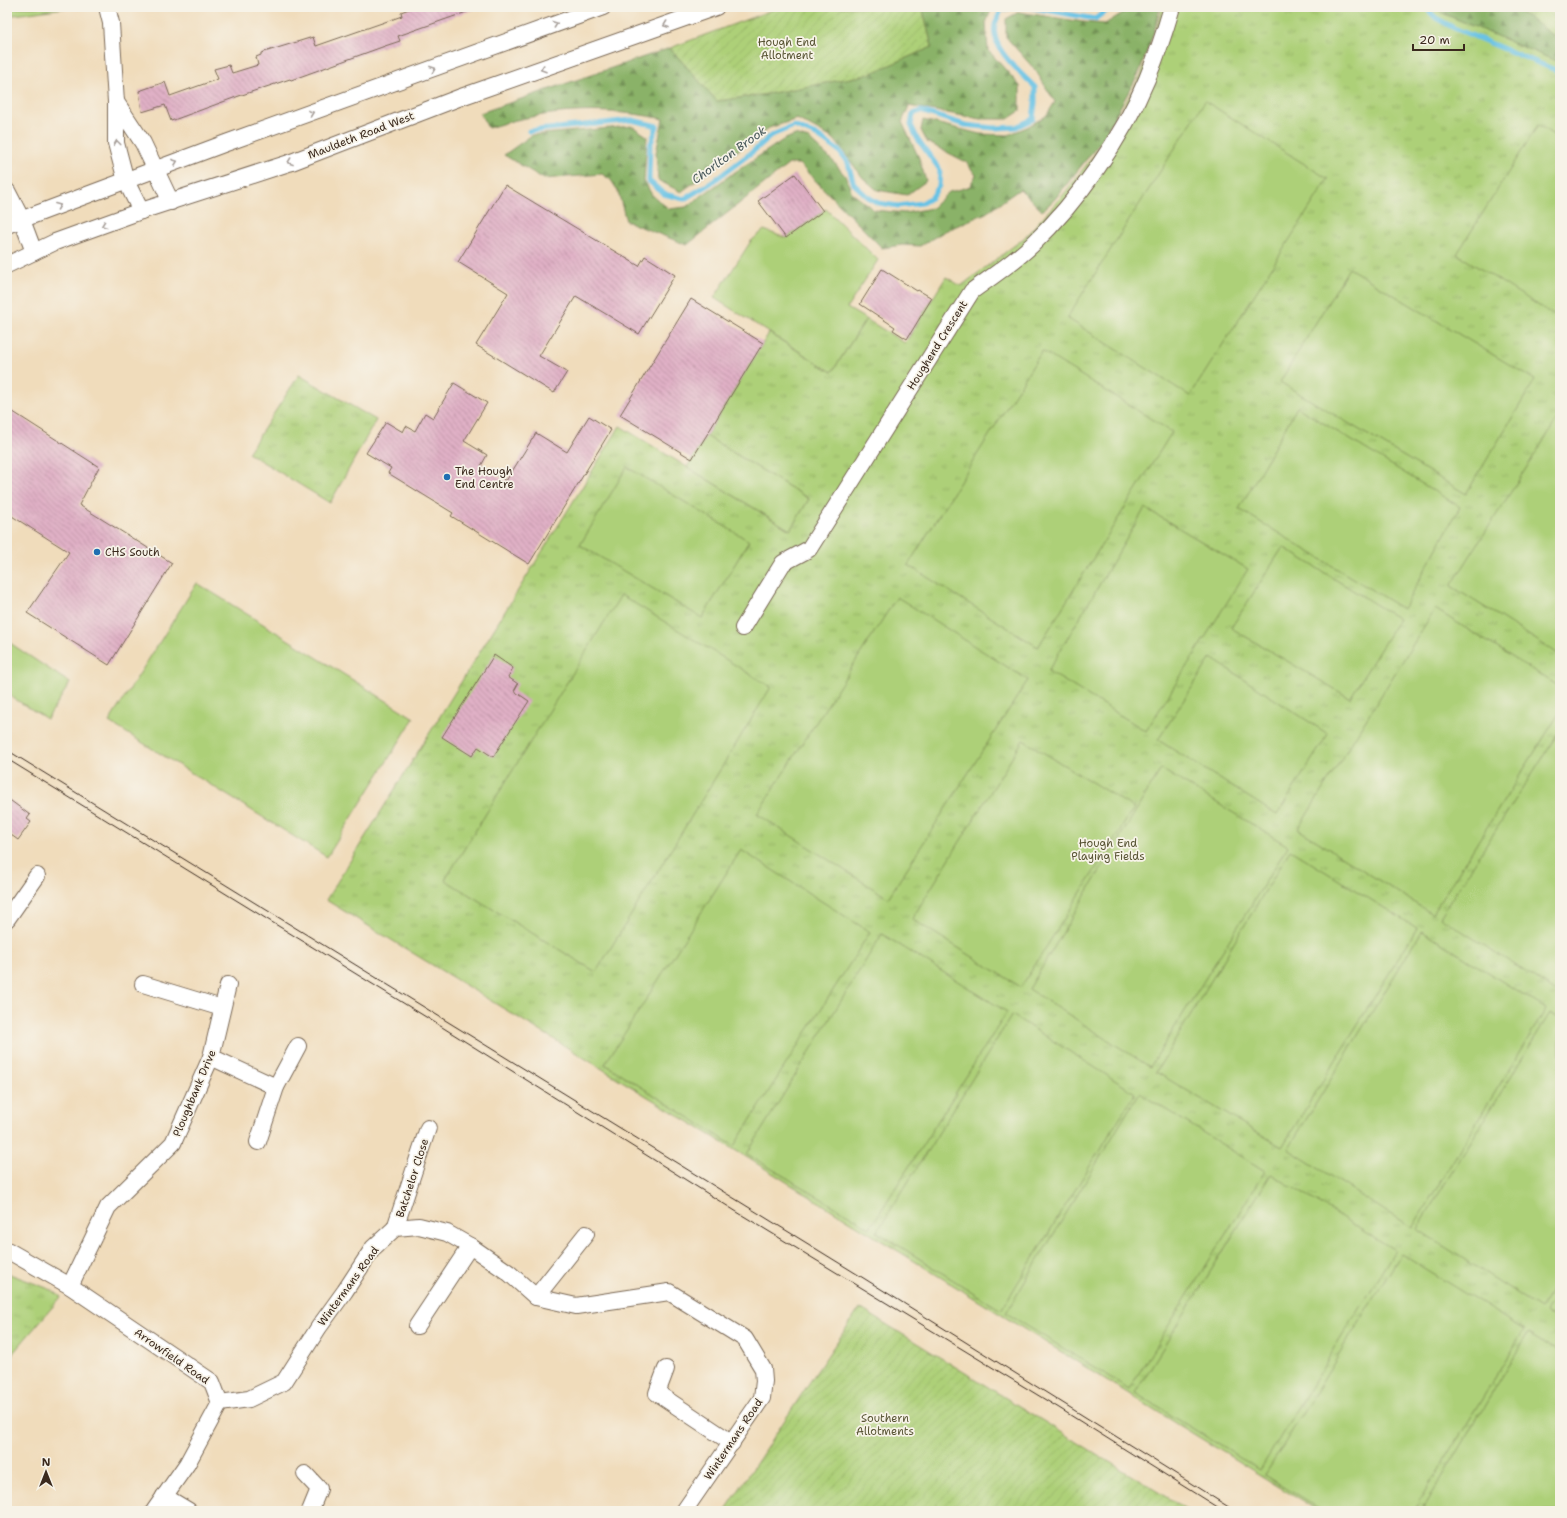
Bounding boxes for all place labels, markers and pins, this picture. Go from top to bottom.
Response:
place label: The Hough End Centre [455,464,514,492]
marker: The Hough End Centre [442,472,452,482]
place label: CHS South [105,545,160,560]
marker: CHS South [92,547,102,557]

